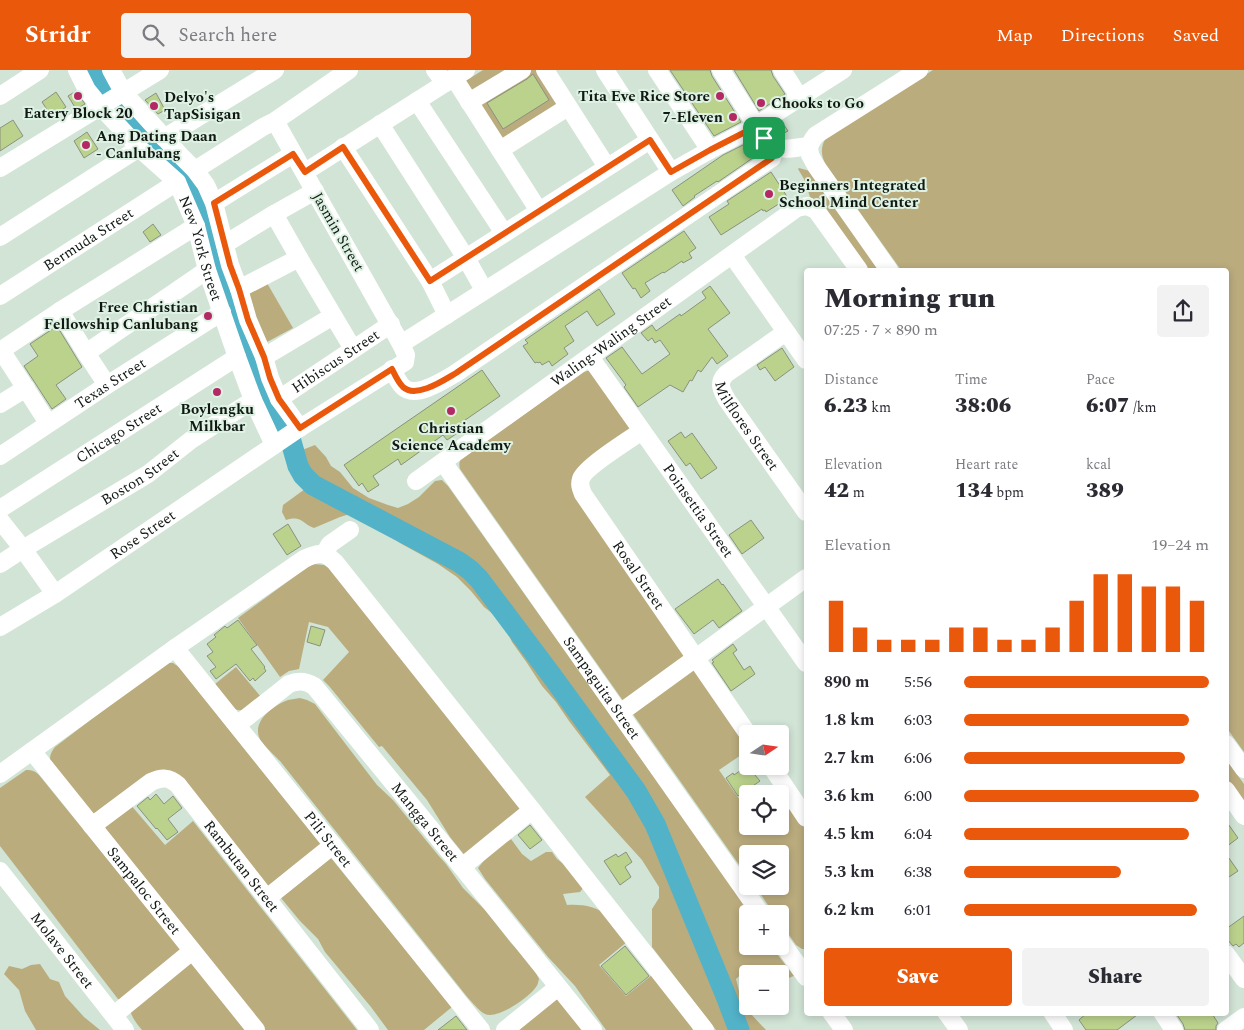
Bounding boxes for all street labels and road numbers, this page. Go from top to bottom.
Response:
street label: Jasmin Street [306,188,370,276]
street label: New York Street [173,192,228,304]
street label: Bermuda Street [39,201,138,277]
street label: Waling-Waling Street [546,290,676,392]
street label: Hibiscus Street [287,323,384,399]
street label: Texas Street [70,352,150,415]
street label: Milflores Street [709,379,785,475]
street label: Chicago Street [71,397,166,469]
street label: Boston Street [97,442,184,511]
street label: Poinsettia Street [657,459,740,562]
street label: Rose Street [105,504,180,565]
street label: Rosal Street [607,536,671,614]
street label: Sampaguita Street [557,631,646,744]
street label: Mangga Street [386,777,465,867]
street label: Pili Street [298,806,358,872]
street label: Rambutan Street [198,815,285,917]
street label: Sampaloc Street [101,842,187,940]
street label: Molave Street [25,907,100,994]

